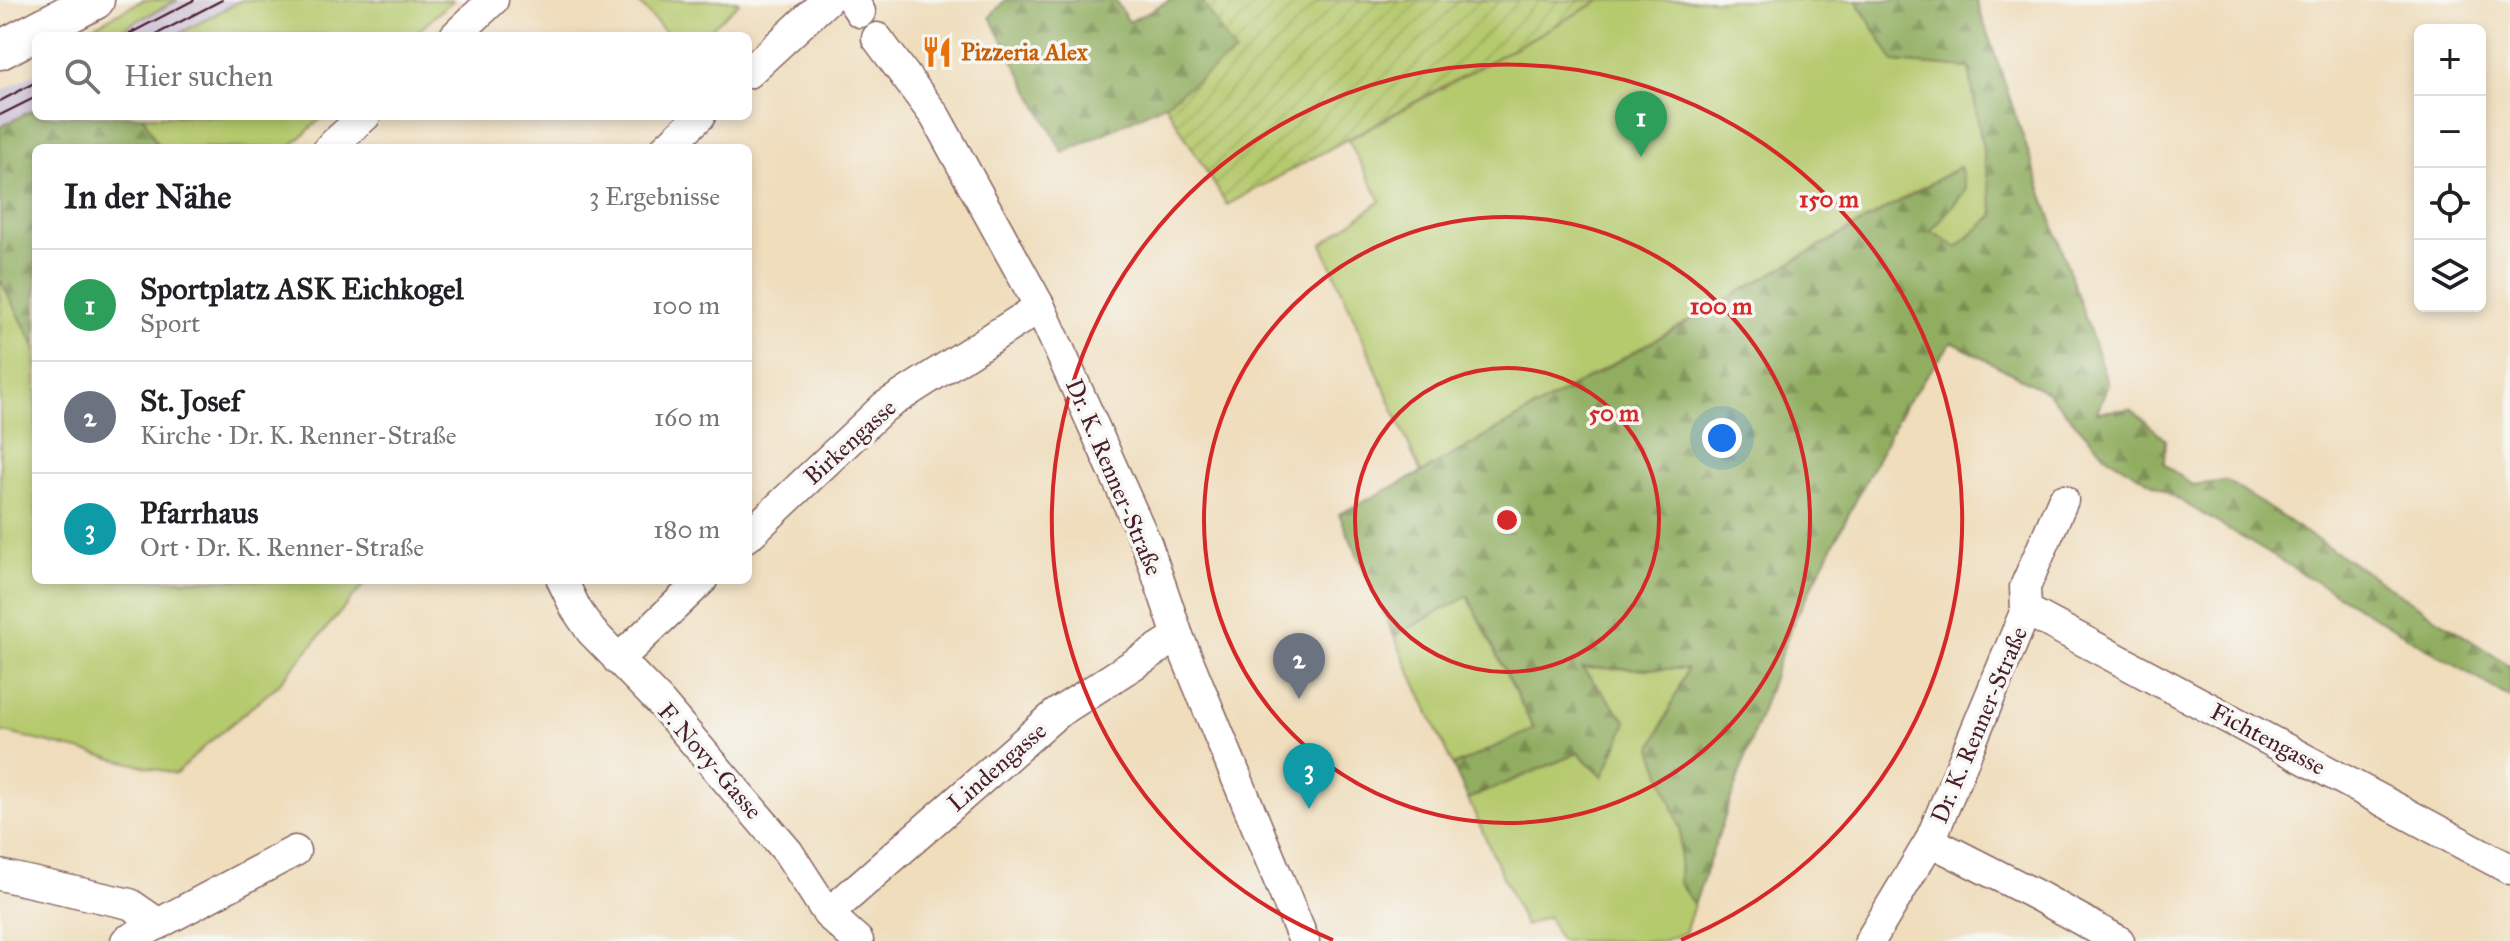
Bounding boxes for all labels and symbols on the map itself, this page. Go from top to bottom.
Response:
restaurant icon: Pizzeria Alex [920,35,954,69]
place label: Pizzeria Alex [961,37,1088,67]
pin: 1 [1615,91,1667,157]
text: 150 m [1799,184,1860,214]
text: 100 m [1690,291,1753,321]
street label: Dr. K. Renner-Straße [1059,374,1169,580]
street label: Birkengasse [798,393,902,491]
text: 50 m [1589,398,1640,428]
your location [1702,418,1742,458]
centre of rings [1493,506,1521,534]
street label: Dr. K. Renner-Straße [1924,622,2034,828]
pin: 2 [1273,633,1325,699]
street label: Fichtengasse [2205,696,2331,782]
street label: F. Novy-Gasse [651,697,769,825]
street label: Lindengasse [941,716,1053,818]
pin: 3 [1283,743,1335,809]

